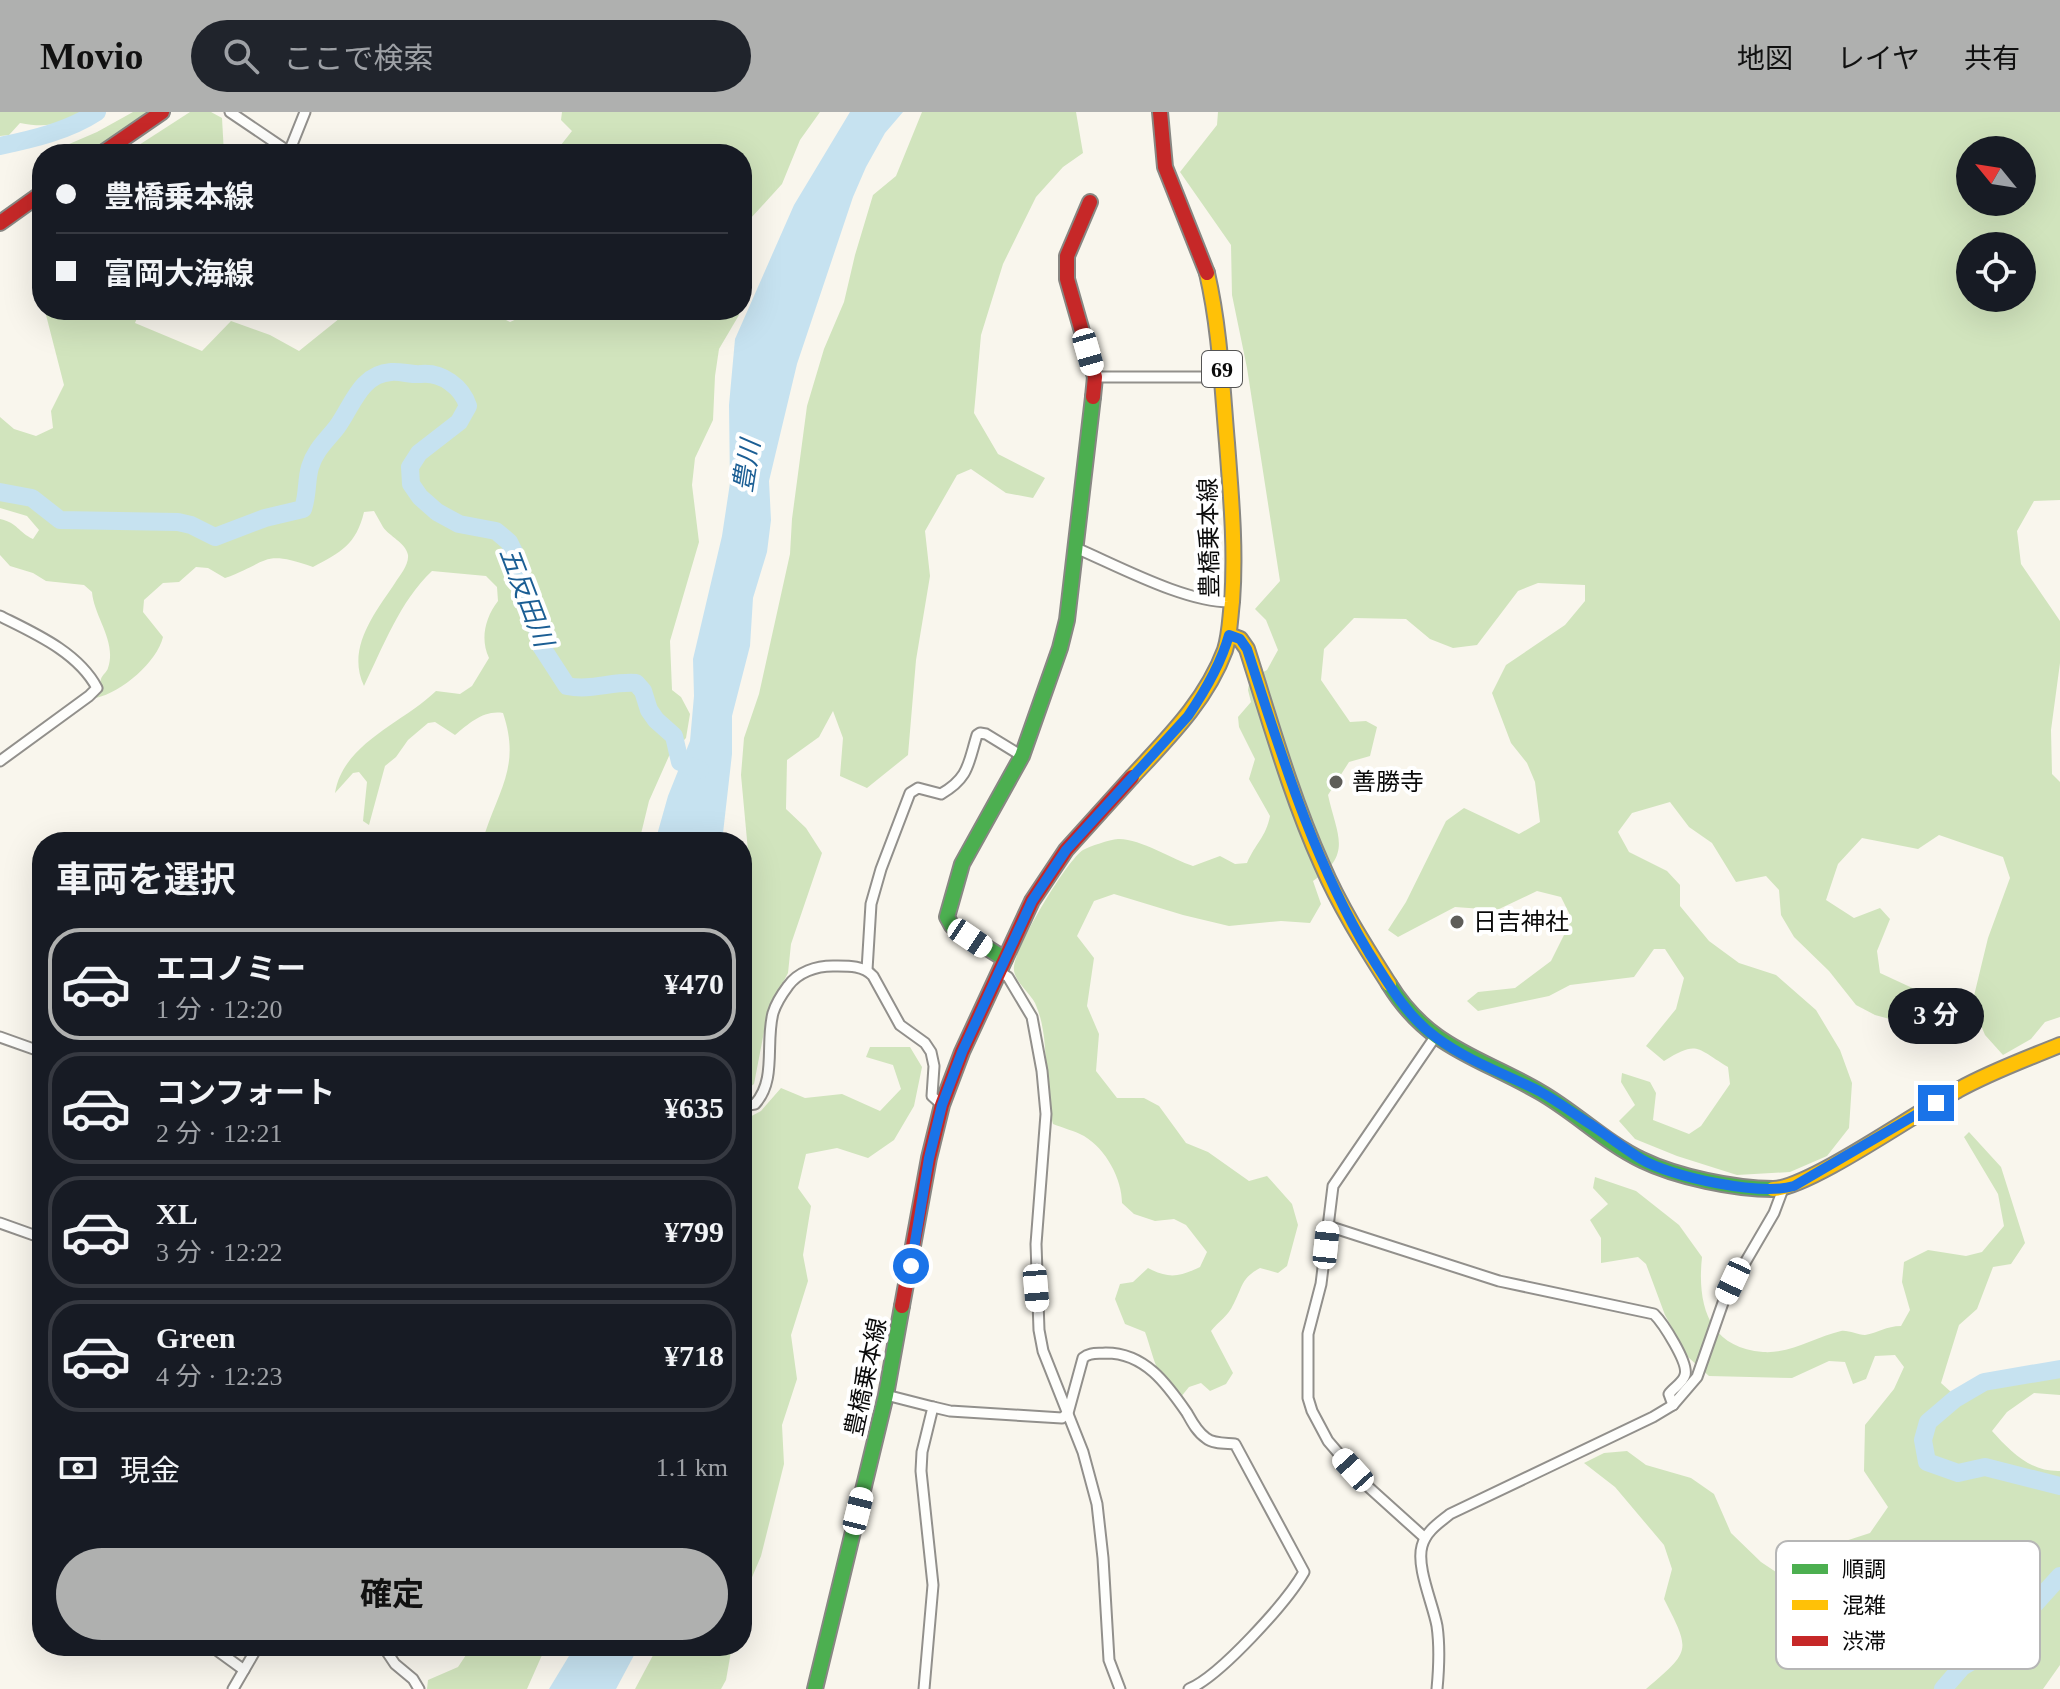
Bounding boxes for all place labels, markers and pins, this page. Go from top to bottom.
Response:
place label: 善勝寺 [1352,769,1424,795]
marker: 善勝寺 [1327,773,1345,791]
place label: 日吉神社 [1473,909,1569,935]
marker: 日吉神社 [1448,913,1466,931]

